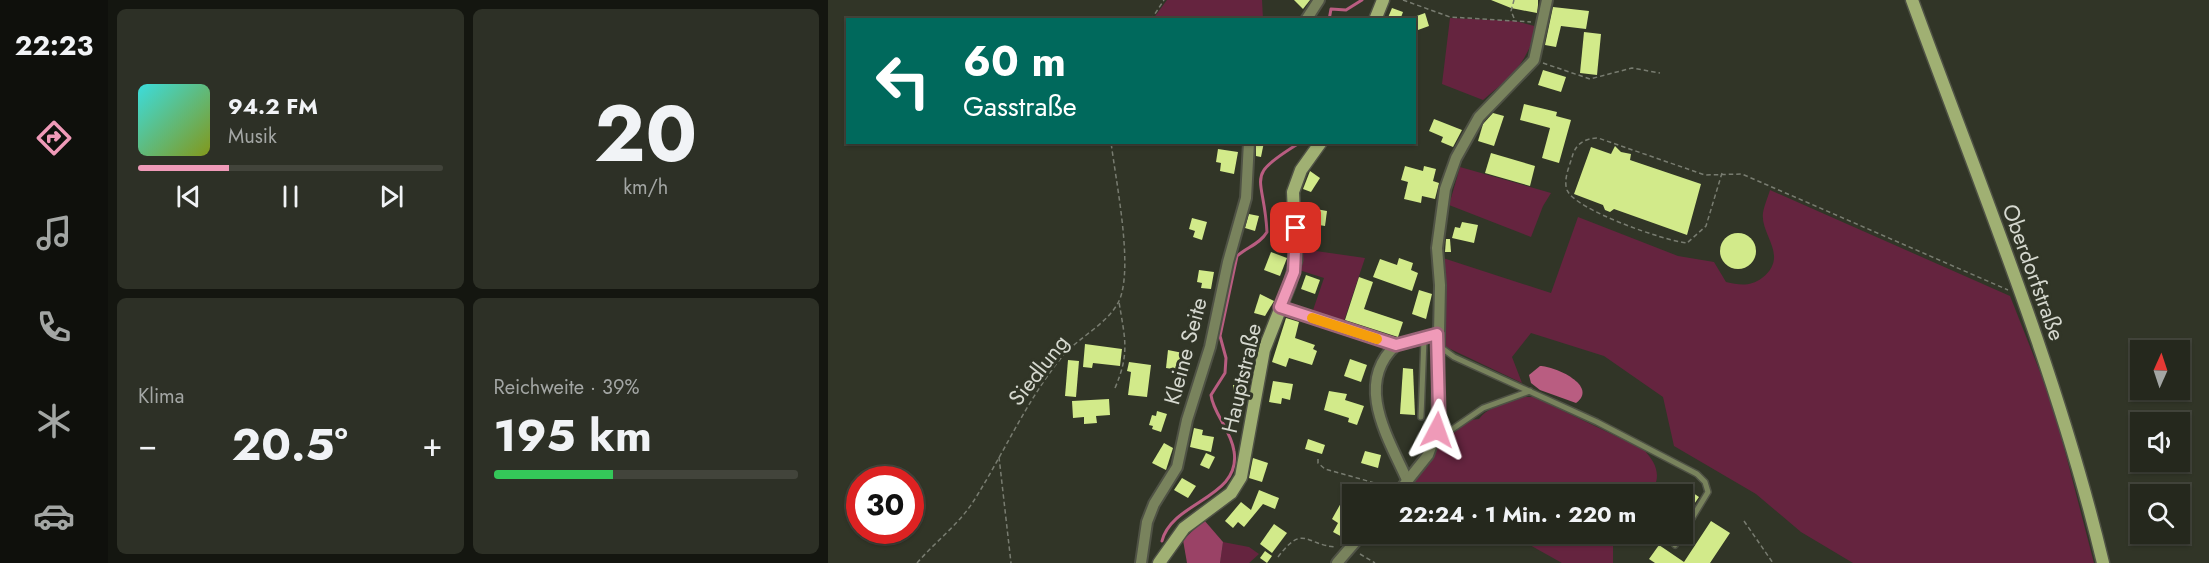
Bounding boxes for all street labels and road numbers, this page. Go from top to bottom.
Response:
street label: Oberdorfstraße [1994,199,2074,345]
street label: Kleine Seite [1155,294,1215,408]
street label: Hauptstraße [1213,320,1269,436]
street label: Siedlung [1000,328,1076,412]

